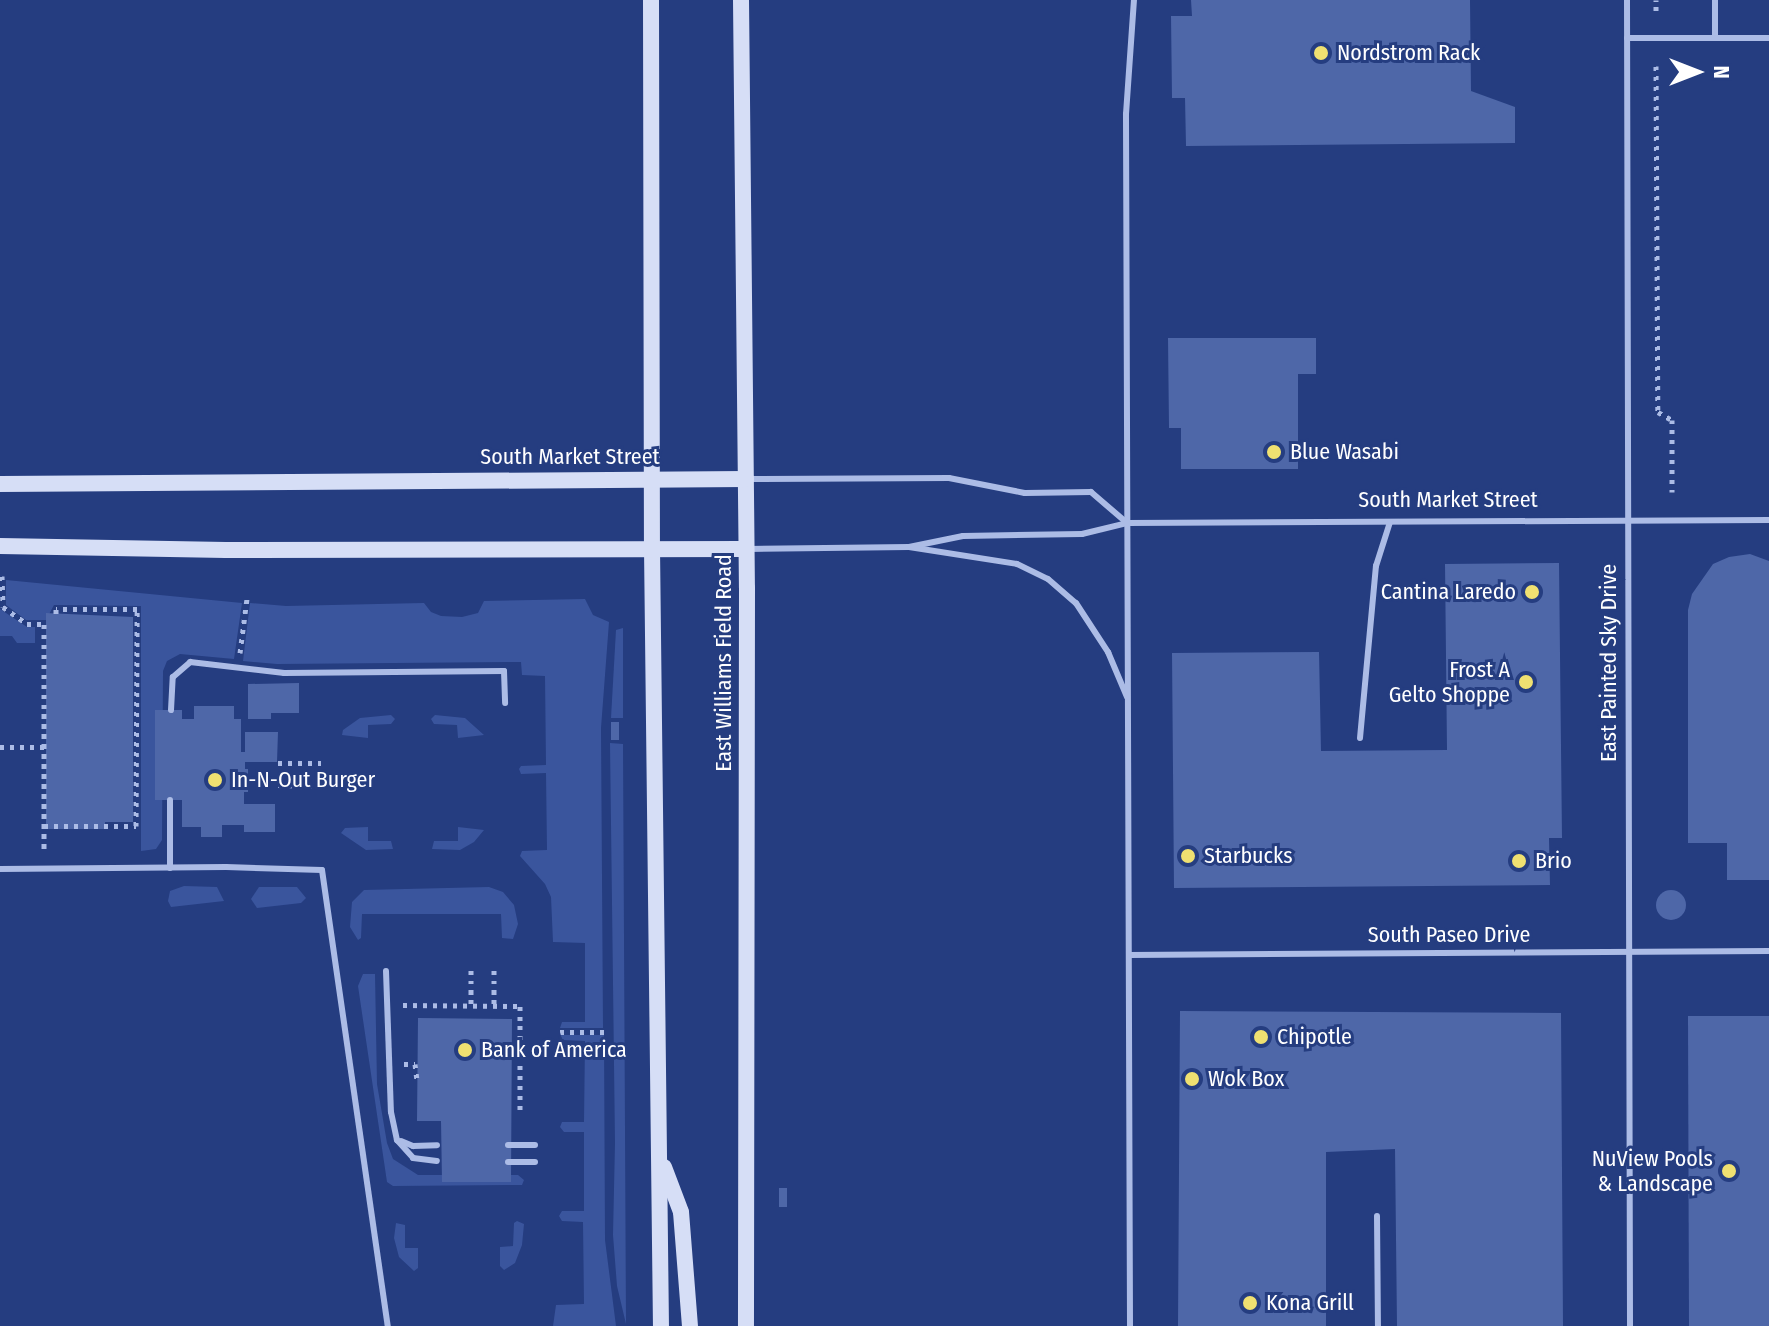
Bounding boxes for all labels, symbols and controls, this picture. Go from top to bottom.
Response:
north arrow [1657,32,1737,112]
place label: Nordstrom Rack [1337,40,1480,66]
marker: Nordstrom Rack [1312,44,1330,62]
text: N [1708,65,1735,79]
place label: Blue Wasabi [1290,439,1399,465]
marker: Blue Wasabi [1265,443,1283,461]
street label: South Market Street [480,444,660,470]
street label: South Market Street [1358,487,1538,513]
street label: East Williams Field Road [711,554,737,772]
street label: East Painted Sky Drive [1596,564,1622,762]
place label: Cantina Laredo [1381,579,1516,605]
marker: Cantina Laredo [1523,583,1541,601]
place label: Frost A Gelto Shoppe [1389,656,1510,708]
marker: Frost A Gelto Shoppe [1517,673,1535,691]
place label: In-N-Out Burger [231,767,375,793]
marker: In-N-Out Burger [206,771,224,789]
place label: Starbucks [1204,843,1293,869]
marker: Starbucks [1179,847,1197,865]
place label: Brio [1535,848,1572,874]
marker: Brio [1510,852,1528,870]
street label: South Paseo Drive [1368,922,1530,948]
place label: Chipotle [1277,1024,1352,1050]
marker: Chipotle [1252,1028,1270,1046]
place label: Bank of America [481,1037,627,1063]
marker: Bank of America [456,1041,474,1059]
place label: Wok Box [1208,1066,1284,1092]
marker: Wok Box [1183,1070,1201,1088]
place label: NuView Pools & Landscape [1592,1145,1713,1196]
marker: NuView Pools & Landscape [1720,1162,1738,1180]
place label: Kona Grill [1266,1290,1354,1316]
marker: Kona Grill [1241,1294,1259,1312]

